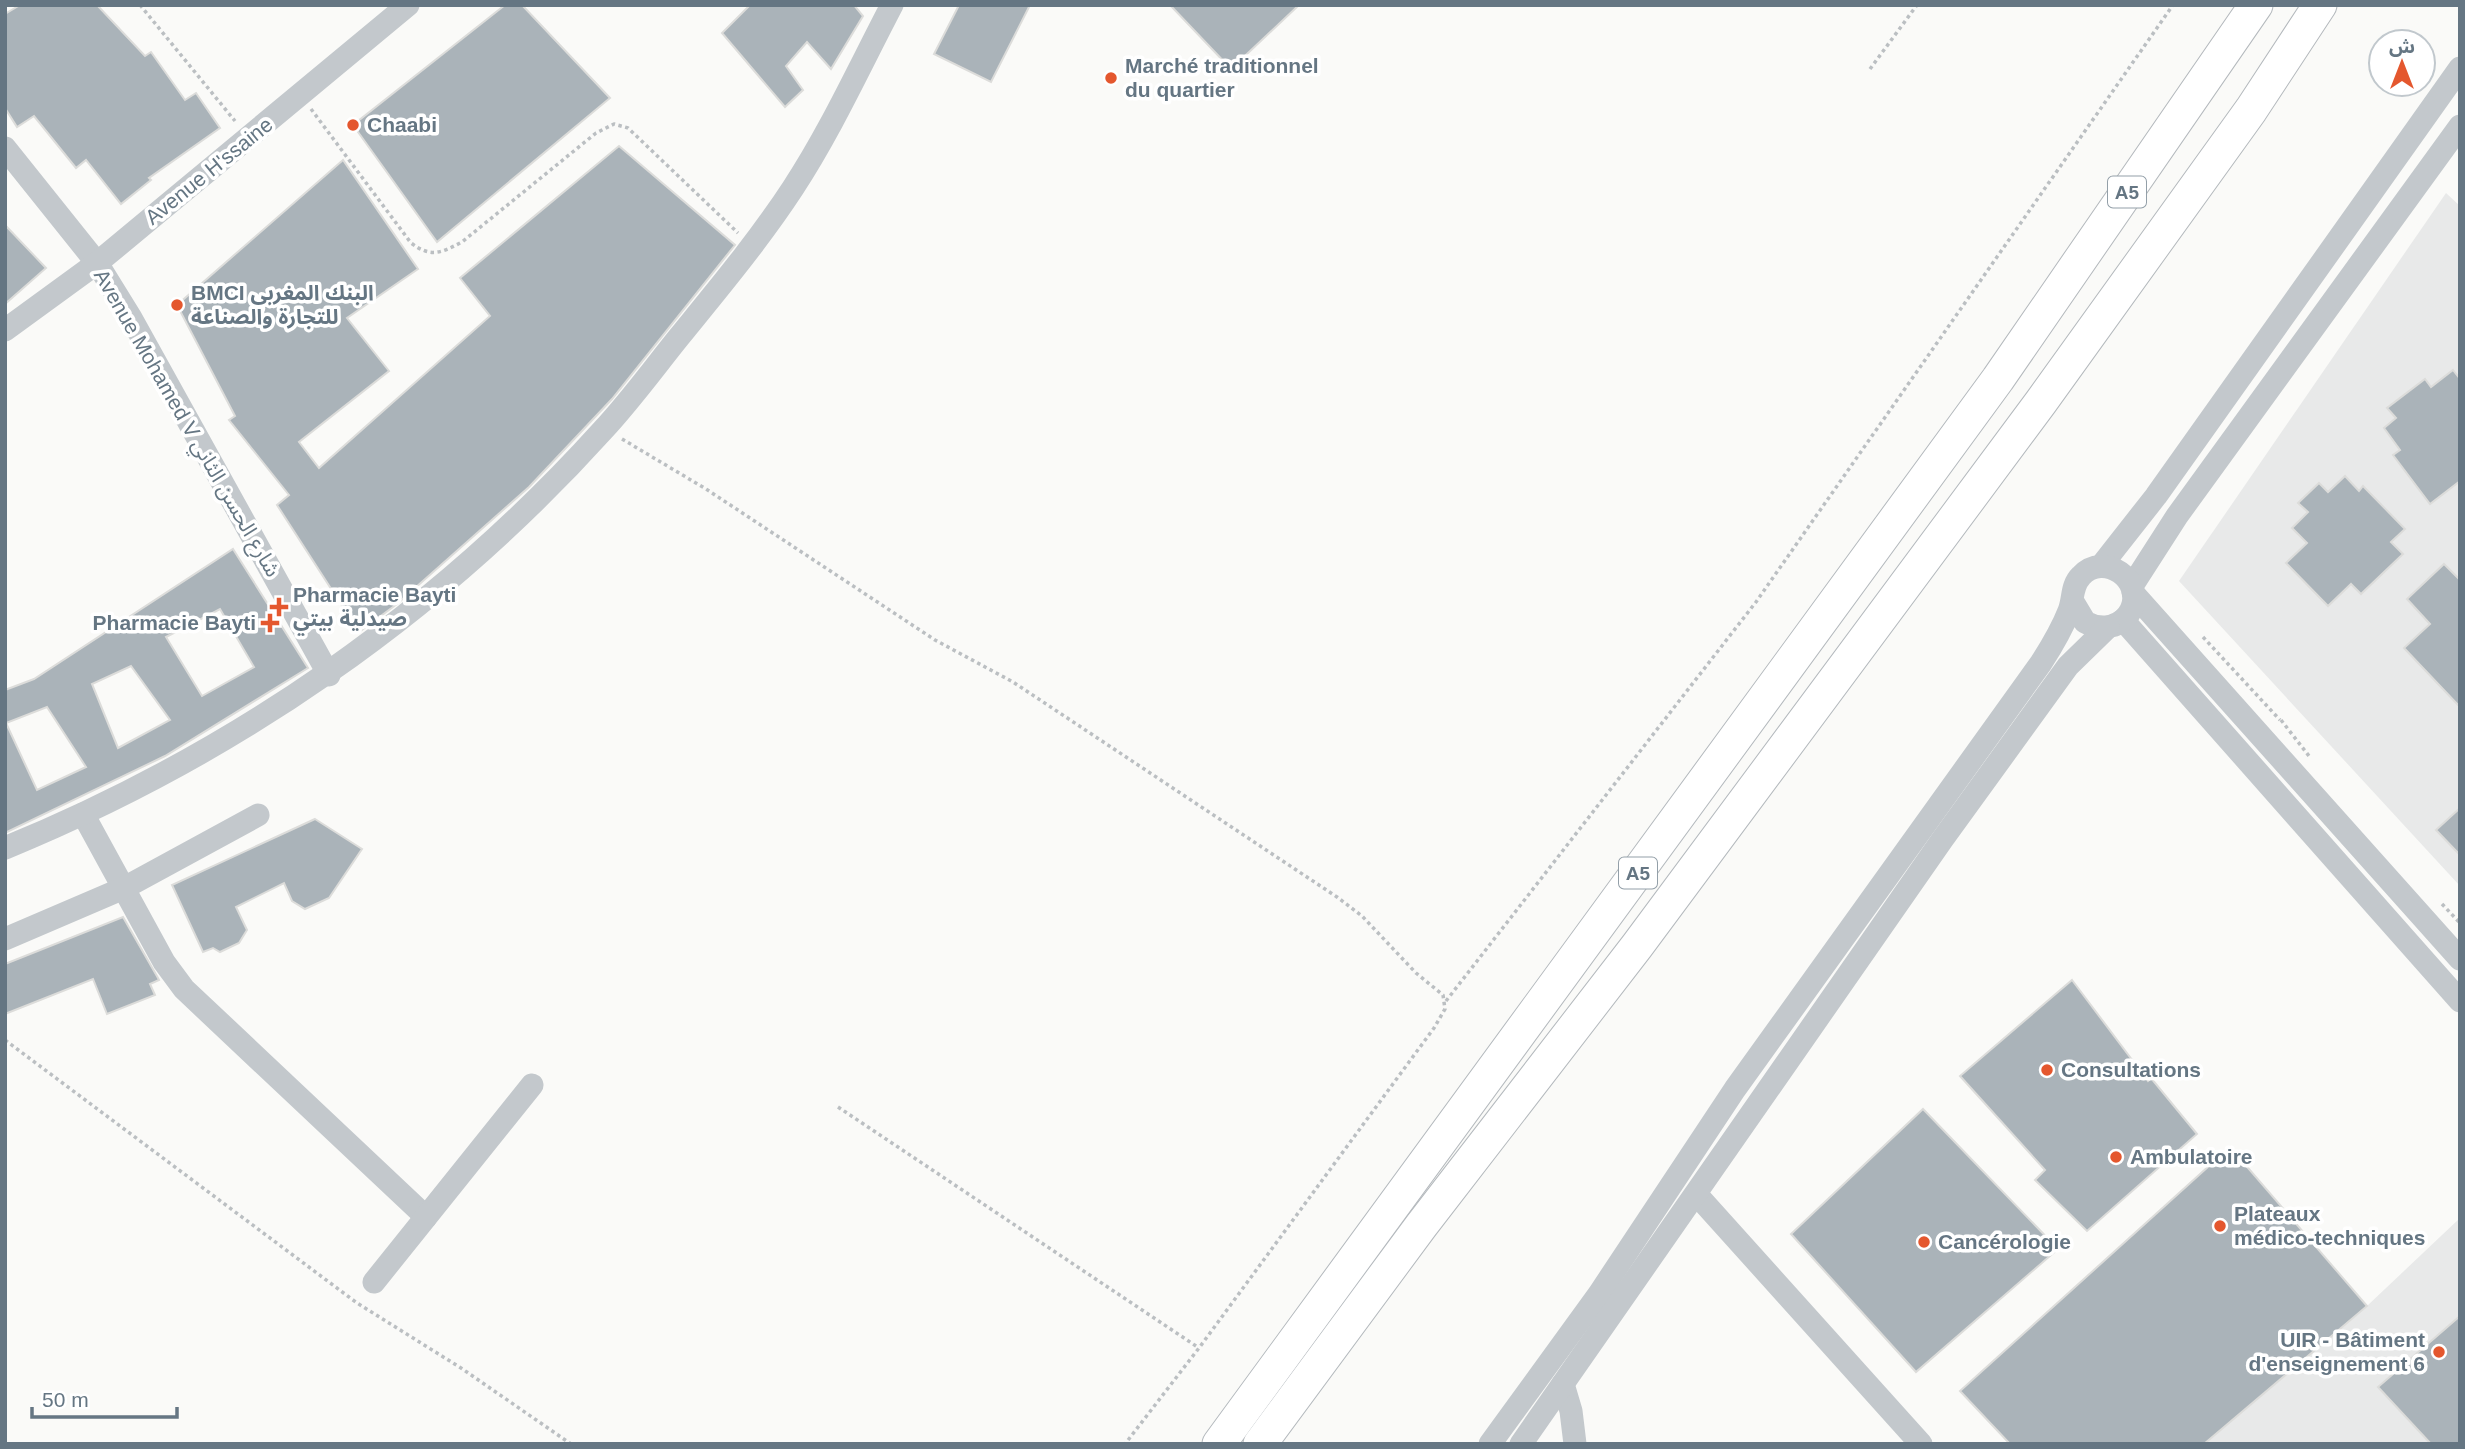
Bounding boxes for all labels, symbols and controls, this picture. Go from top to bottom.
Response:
north arrow [2367,28,2437,98]
text: ش [2389,36,2415,57]
place label: Marché traditionnel du quartier [1125,54,1319,101]
marker: Marché traditionnel du quartier [1103,70,1119,86]
street label: Avenue H'ssaine [141,112,277,229]
place label: Chaabi [367,113,437,136]
marker: Chaabi [345,117,361,133]
road number: A5 [2108,176,2146,208]
street label: Avenue Mohamed V شارع الحسن الثاني [86,265,285,583]
place label: BMCI البنك المغربي للتجارة والصناعة [191,281,374,329]
marker: BMCI البنك المغربي للتجارة والصناعة [169,297,185,313]
place label: Pharmacie Bayti صيدلية بيتي [293,583,456,636]
marker: Pharmacie Bayti صيدلية بيتي [271,599,287,615]
place label: Pharmacie Bayti [93,611,256,634]
marker: Pharmacie Bayti [262,615,278,631]
road number: A5 [1619,858,1657,888]
place label: Consultations [2061,1058,2201,1081]
marker: Consultations [2039,1062,2055,1078]
place label: Ambulatoire [2130,1145,2253,1168]
marker: Ambulatoire [2108,1149,2124,1165]
place label: Plateaux médico-techniques [2234,1202,2425,1249]
marker: Plateaux médico-techniques [2212,1218,2228,1234]
place label: Cancérologie [1938,1230,2071,1253]
marker: Cancérologie [1916,1234,1932,1250]
place label: UIR - Bâtiment d'enseignement 6 [2248,1328,2425,1375]
marker: UIR - Bâtiment d'enseignement 6 [2431,1344,2447,1360]
scale bar [32,1376,177,1420]
text: 50 m [42,1388,89,1411]

